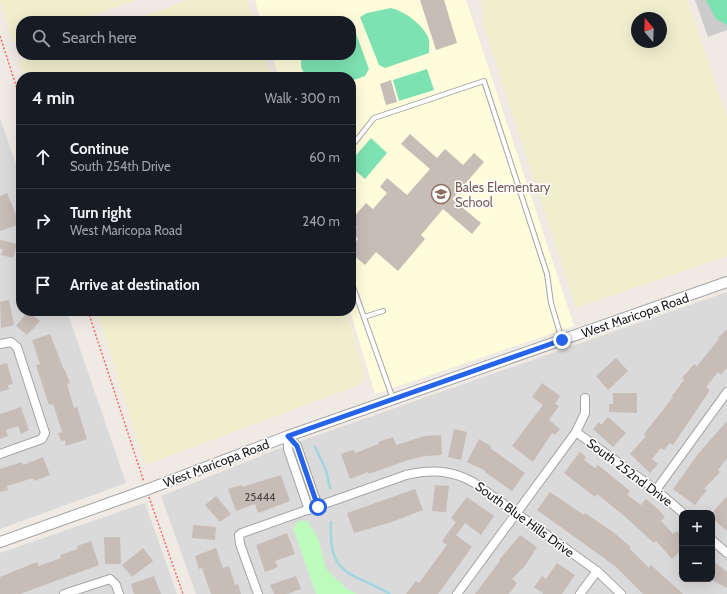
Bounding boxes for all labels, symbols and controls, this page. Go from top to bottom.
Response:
north arrow [631,12,667,48]
search box [16,16,356,60]
icon: search [30,27,52,49]
text: Search here [62,29,137,47]
text: 4 min [32,88,75,108]
text: Walk · 300 m [265,90,340,106]
text: Continue [70,140,129,158]
icon: ahead [32,146,54,168]
text: 60 m [309,149,340,165]
text: South 254th Drive [70,158,171,174]
place label: Bales Elementary School [455,179,551,210]
school or university icon: Bales Elementary School [430,183,452,205]
text: Turn right [70,204,131,222]
icon: right [32,210,54,232]
text: 240 m [302,213,340,229]
text: West Maricopa Road [70,222,182,238]
icon: arrive [32,274,54,296]
text: Arrive at destination [70,276,200,294]
street label: West Maricopa Road [579,289,691,341]
route end [553,331,571,349]
street label: West Maricopa Road [161,435,271,491]
street label: South 252nd Drive [584,435,676,510]
street label: South Blue Hills Drive [472,478,578,560]
house number: 25444 [245,490,276,504]
route start [309,498,327,516]
map controls [679,510,715,582]
button: + [679,510,715,546]
button: − [679,546,715,582]

